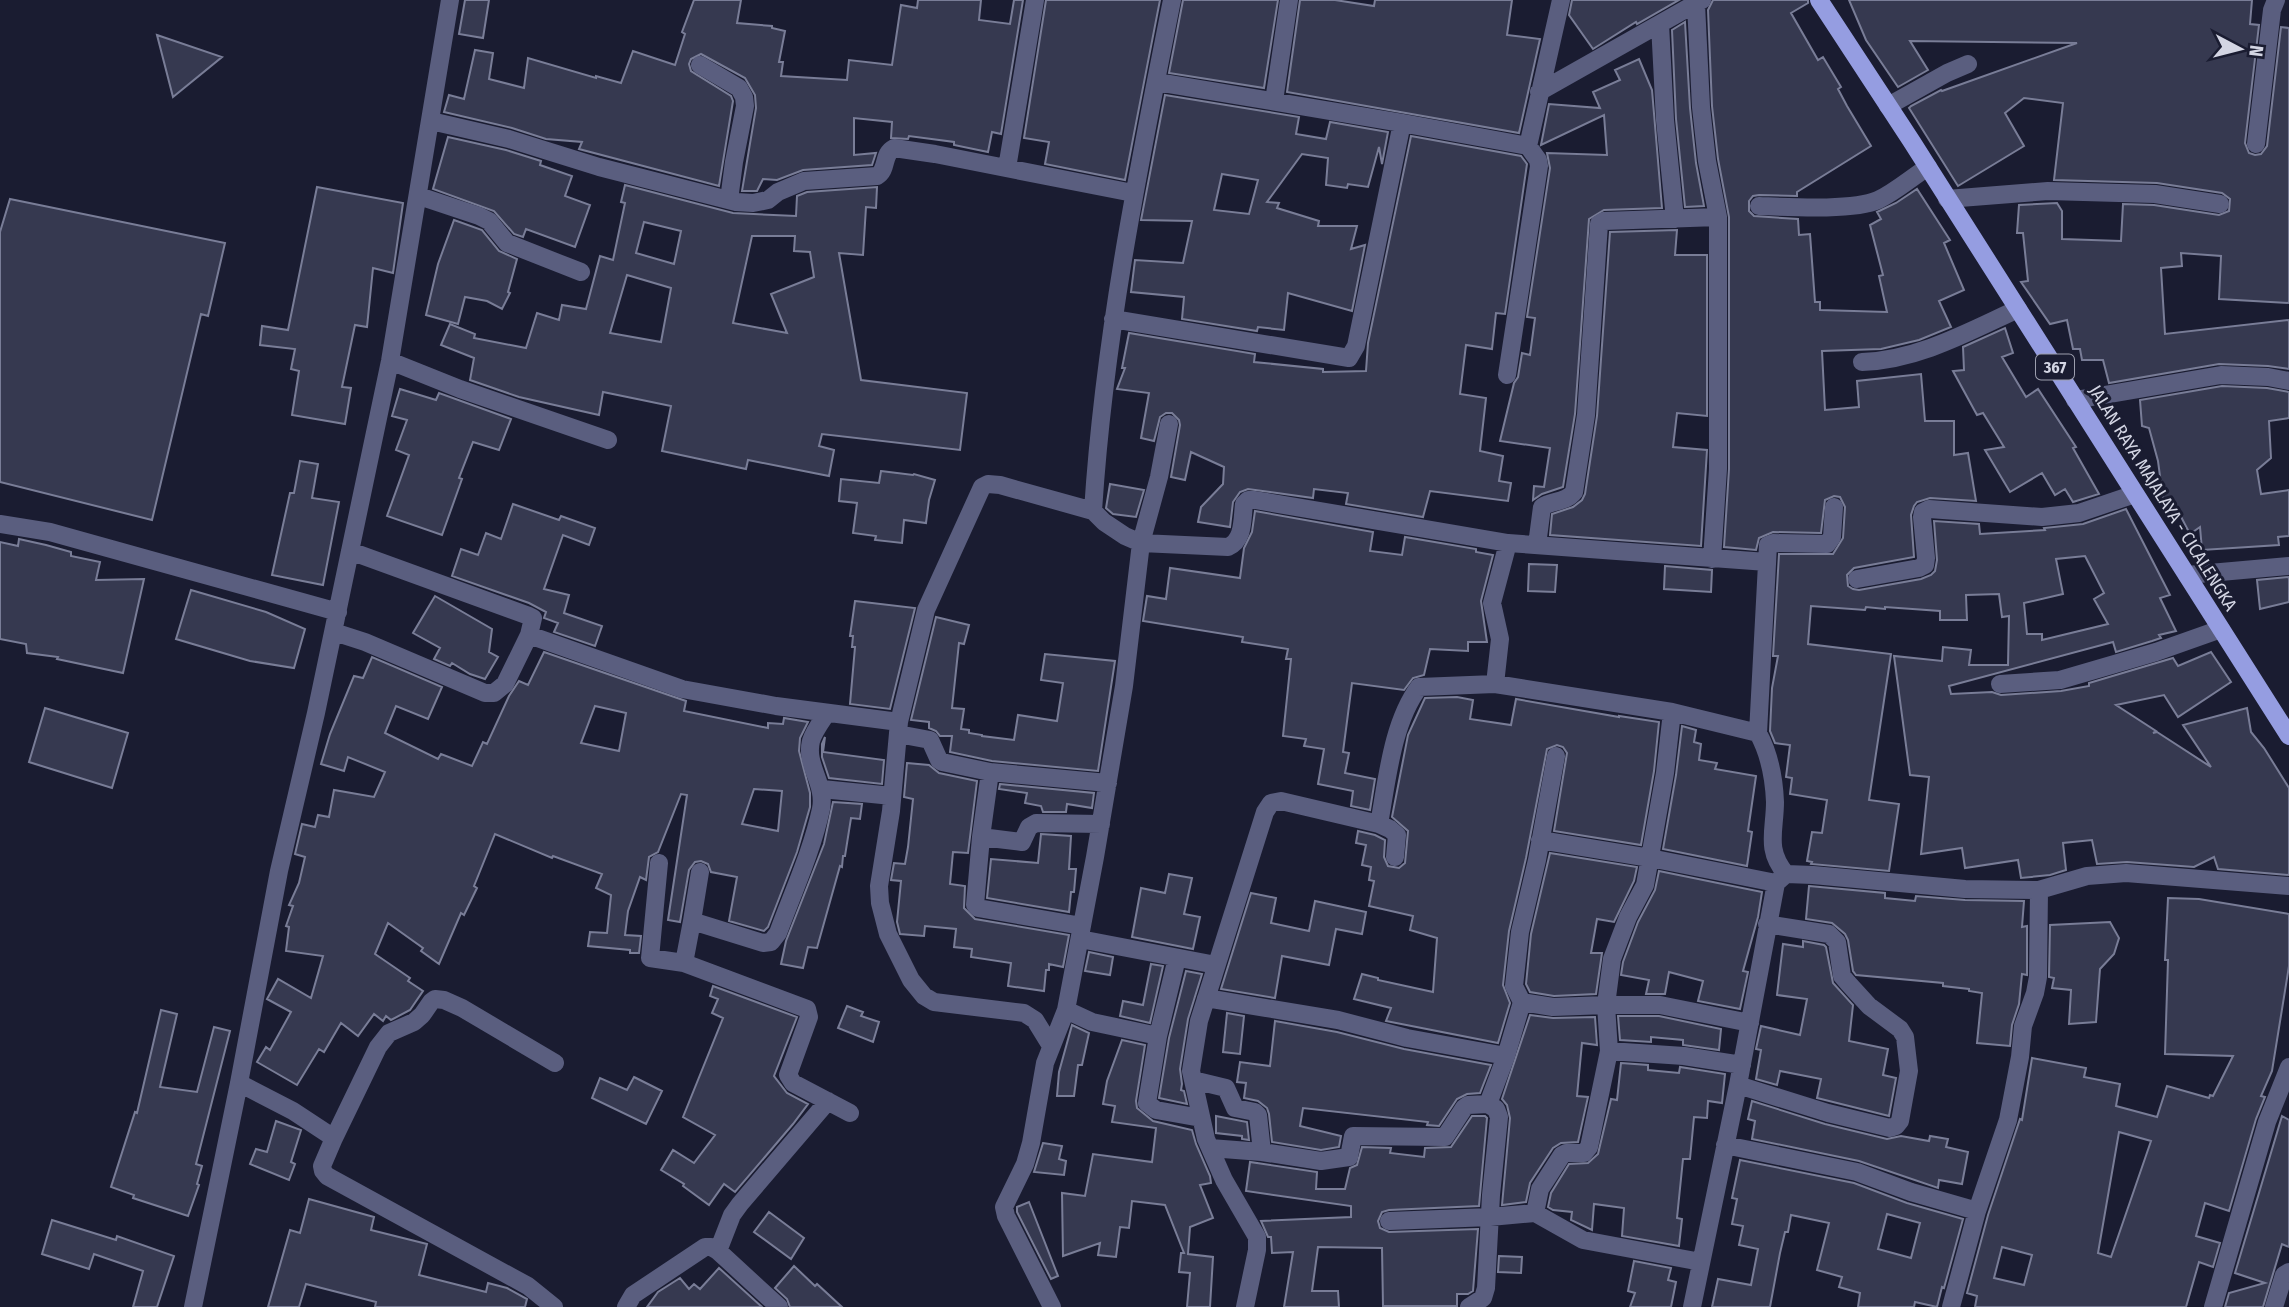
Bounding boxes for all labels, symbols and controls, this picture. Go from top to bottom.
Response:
north arrow [2205,14,2275,84]
text: N [2244,44,2268,58]
road number: 367 [2036,354,2074,380]
street label: JALAN RAYA MAJALAYA - CICALENGKA [2084,381,2242,615]

